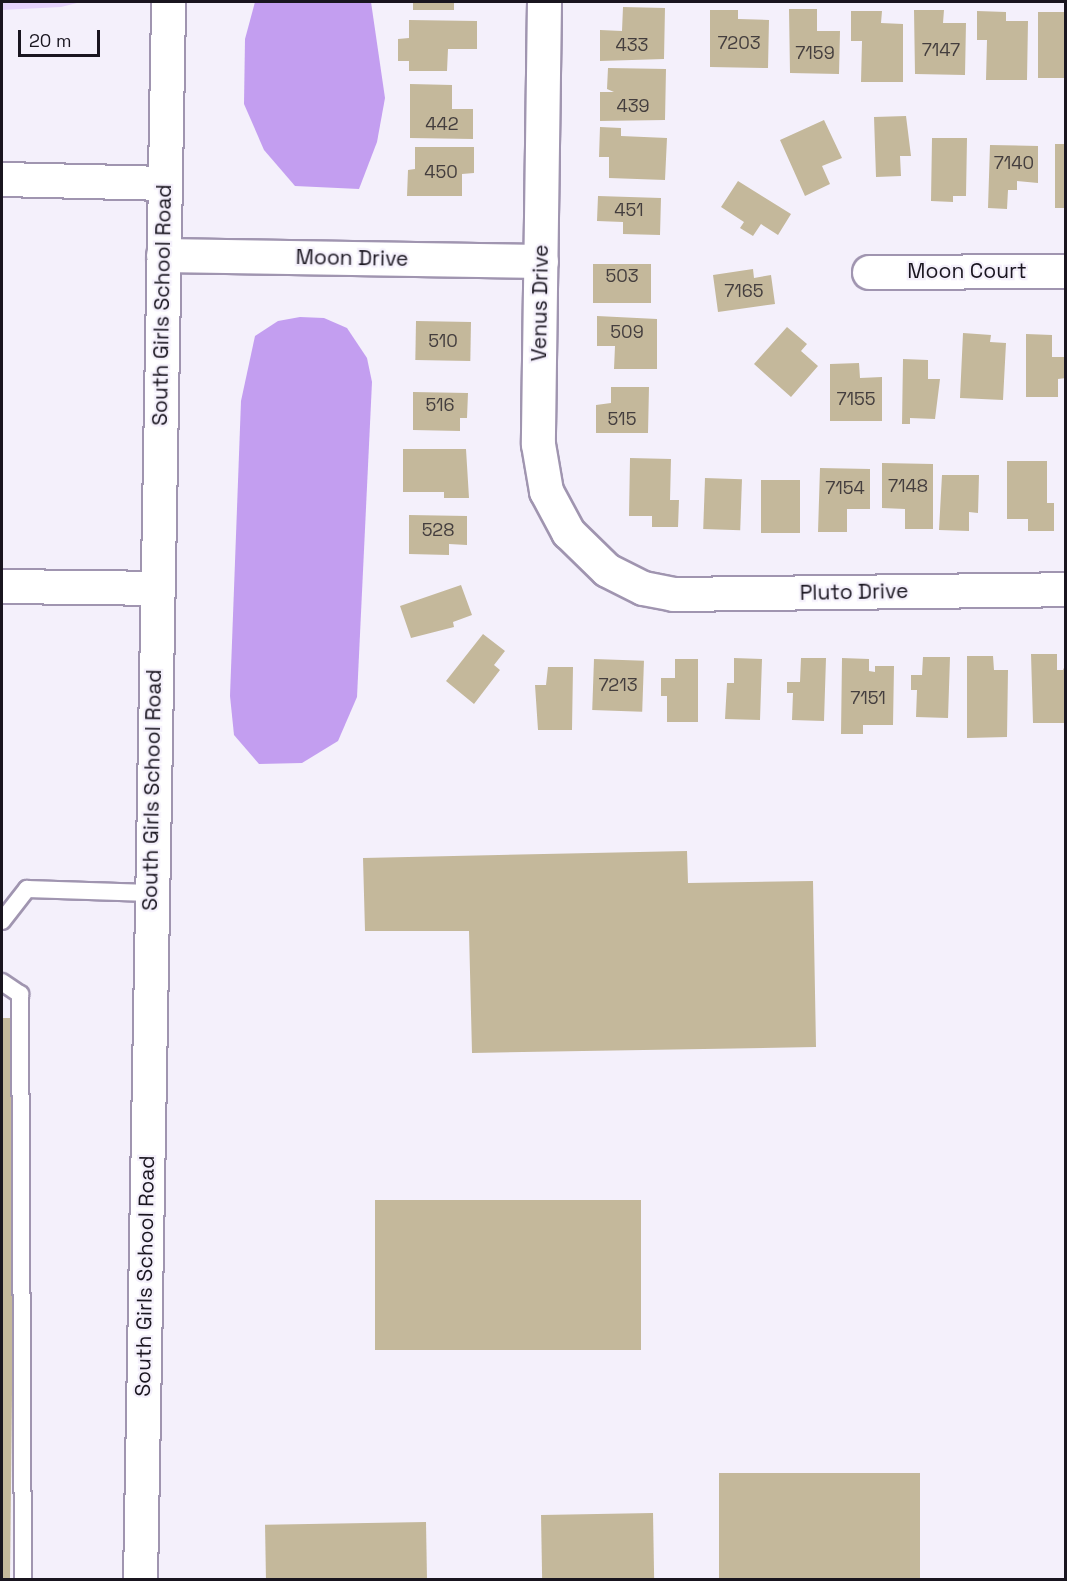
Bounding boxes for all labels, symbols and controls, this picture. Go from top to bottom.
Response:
scale bar [21,18,104,56]
text: 20 m [29,29,72,52]
house number: 7203 [717,32,761,54]
house number: 433 [616,34,648,56]
house number: 7147 [922,39,960,61]
house number: 7159 [795,42,835,64]
house number: 439 [616,95,650,117]
house number: 442 [425,113,459,135]
house number: 7140 [994,152,1034,174]
house number: 450 [424,161,458,183]
street label: South Girls School Road [147,184,177,426]
house number: 451 [614,199,644,221]
street label: Moon Drive [295,244,409,272]
street label: Venus Drive [526,244,554,362]
street label: Moon Court [907,258,1027,284]
house number: 503 [605,265,639,287]
house number: 7165 [724,280,764,302]
house number: 509 [610,321,644,343]
house number: 510 [428,330,458,352]
house number: 7155 [836,388,876,410]
house number: 516 [425,394,455,416]
house number: 515 [608,408,636,430]
house number: 7148 [888,475,928,497]
house number: 7154 [825,477,865,499]
house number: 528 [422,519,454,541]
street label: Pluto Drive [799,578,909,606]
street label: South Girls School Road [137,669,167,911]
house number: 7213 [598,674,638,696]
house number: 7151 [850,687,886,709]
street label: South Girls School Road [130,1155,160,1397]

